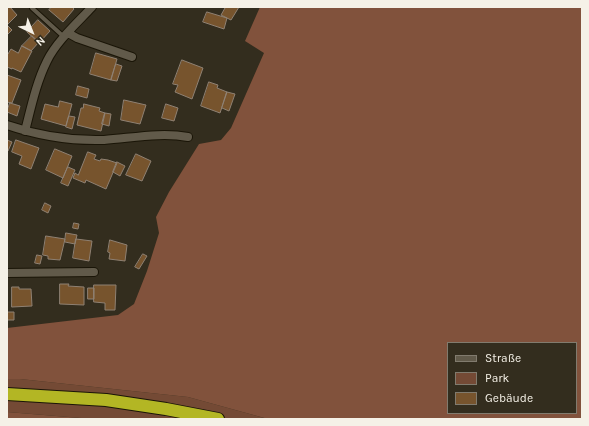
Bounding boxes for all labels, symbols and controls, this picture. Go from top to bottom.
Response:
north arrow [12,12,52,52]
text: N [33,34,48,49]
legend [447,342,577,414]
text: Straße [485,351,521,365]
text: Park [485,371,509,385]
text: Gebäude [485,391,533,405]

